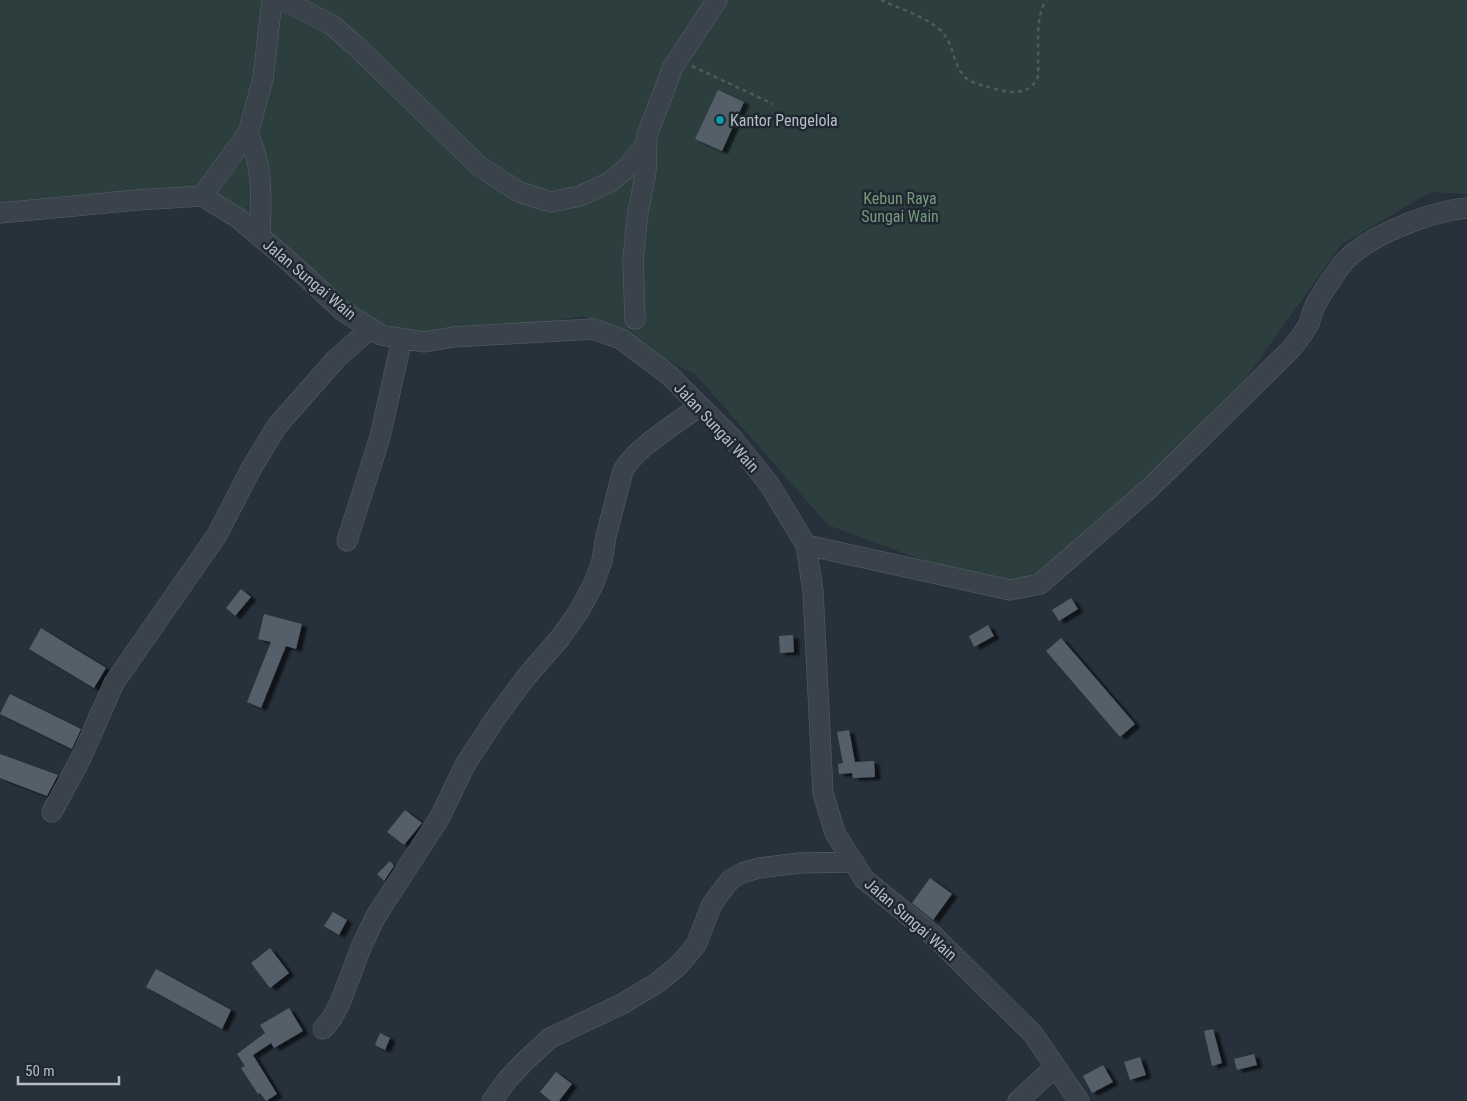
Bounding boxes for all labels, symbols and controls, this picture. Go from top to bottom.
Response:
place label: Kantor Pengelola [730,111,838,130]
marker: Kantor Pengelola [714,114,726,126]
park label: Kebun Raya Sungai Wain [861,189,939,226]
street label: Jalan Sungai Wain [259,235,360,324]
street label: Jalan Sungai Wain [670,378,763,476]
street label: Jalan Sungai Wain [861,874,961,965]
scale bar [18,1054,119,1086]
text: 50 m [25,1062,55,1080]

